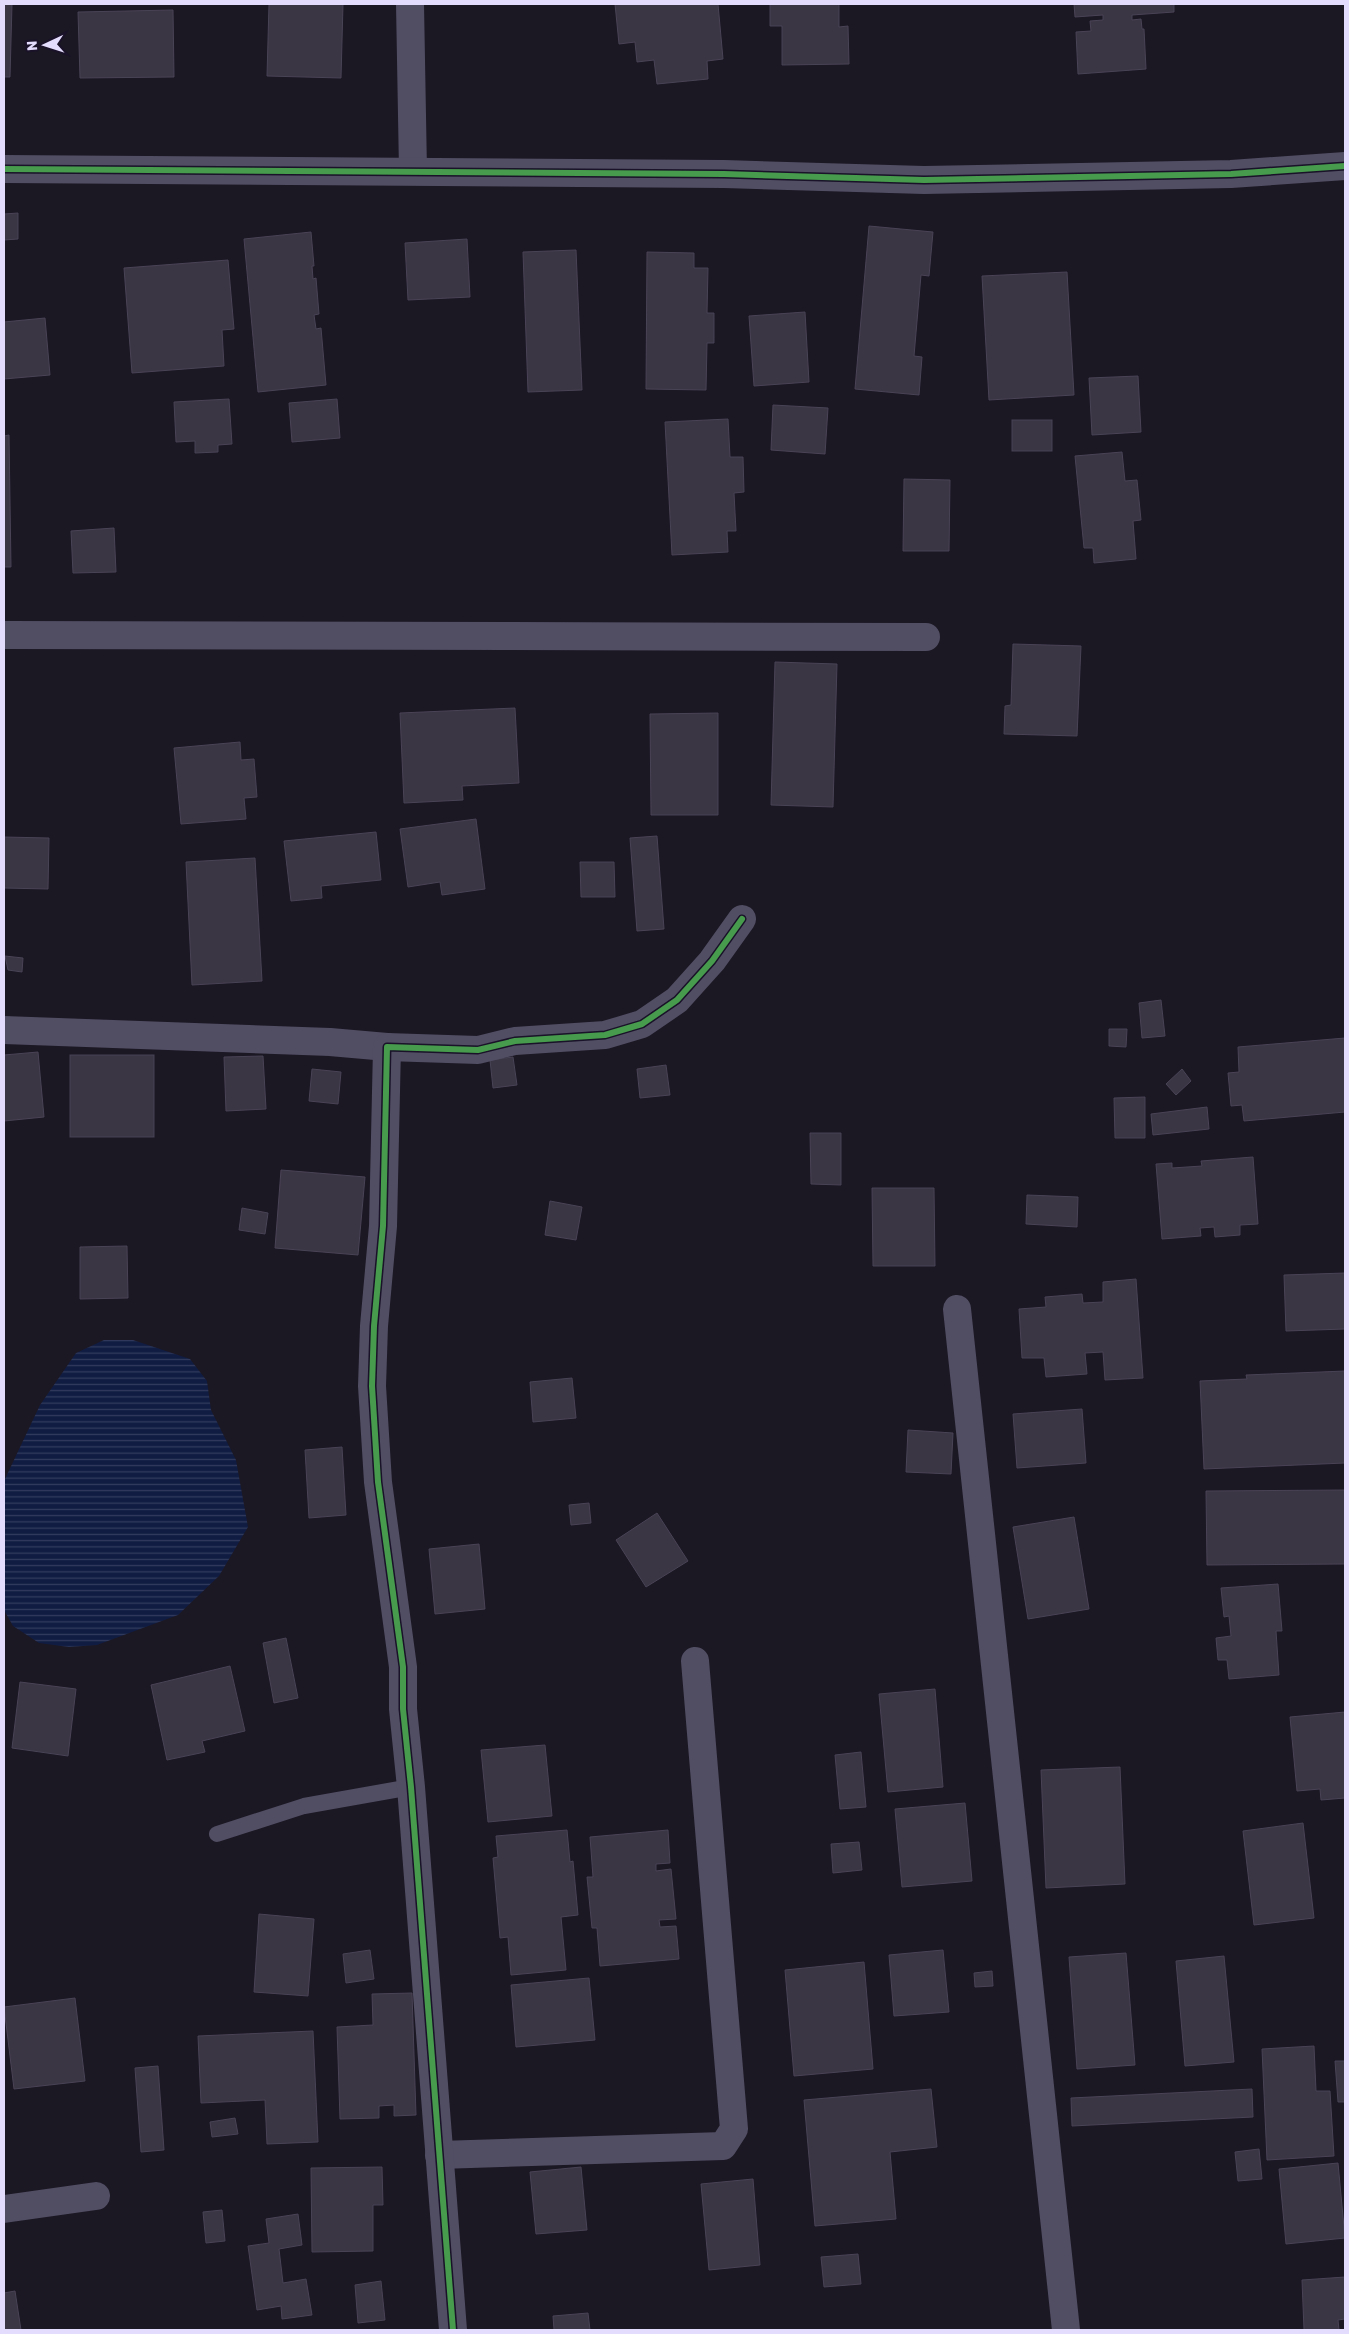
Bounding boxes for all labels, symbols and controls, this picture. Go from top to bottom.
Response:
north arrow [20,20,70,70]
text: N [24,40,41,51]

